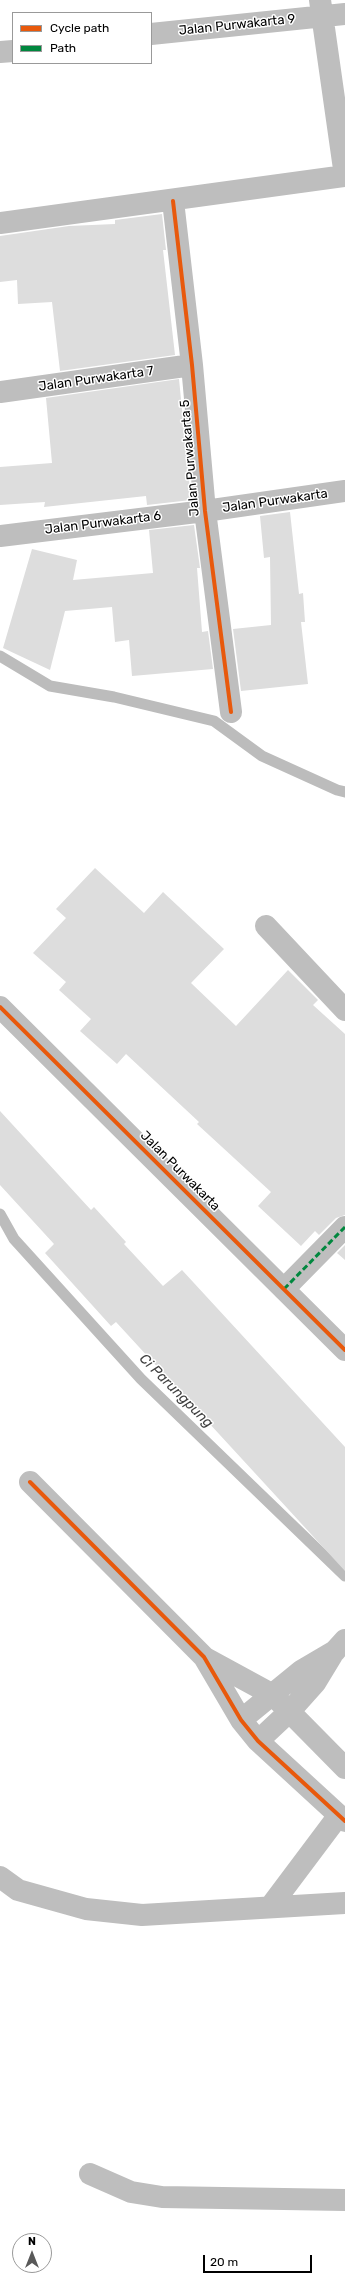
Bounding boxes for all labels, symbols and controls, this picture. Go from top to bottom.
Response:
street label: Jalan Purwakarta 9 [178,11,296,39]
legend [12,12,152,64]
text: Cycle path [50,21,109,35]
text: Path [50,41,76,55]
street label: Jalan Purwakarta 7 [37,363,155,395]
street label: Jalan Purwakarta 5 [177,399,203,517]
street label: Jalan Purwakarta [221,486,329,516]
street label: Jalan Purwakarta 6 [44,508,162,538]
street label: Jalan Purwakarta [137,1128,223,1214]
water label: Ci Parungpung [136,1351,216,1431]
north arrow [12,2233,52,2273]
text: N [28,2235,36,2248]
scale bar [205,2247,314,2273]
text: 20 m [210,2255,238,2269]

